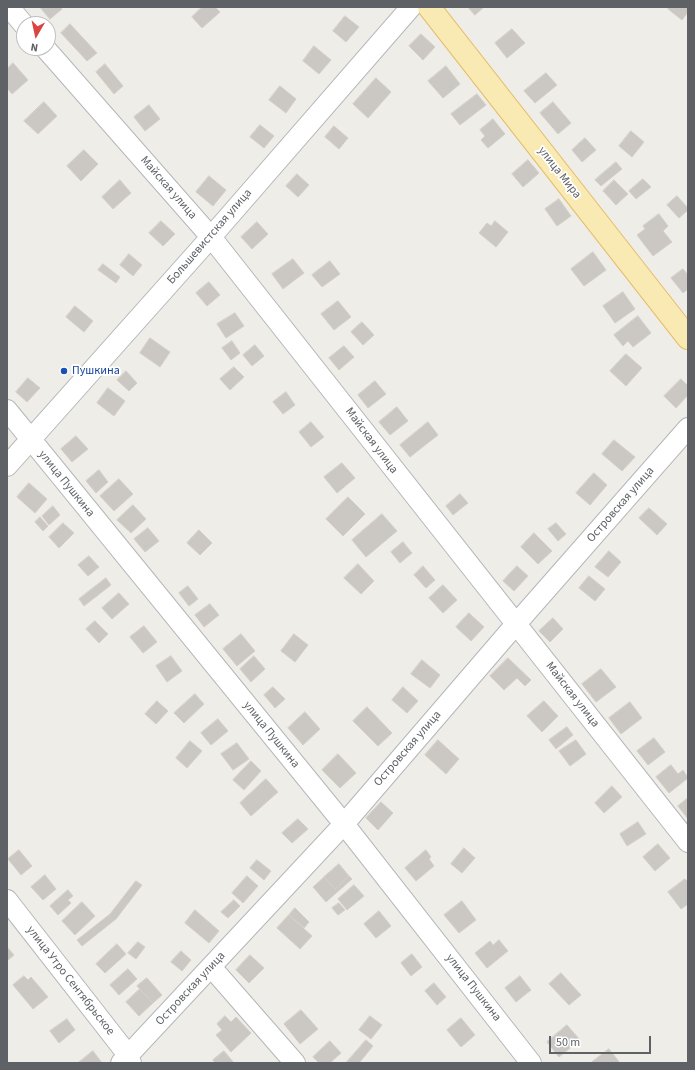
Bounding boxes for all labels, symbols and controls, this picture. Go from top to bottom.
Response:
north arrow [16,16,56,56]
text: N [29,39,39,55]
street label: улица Мира [534,144,584,202]
street label: Майская улица [137,153,199,223]
street label: Большевистская улица [165,186,255,288]
place label: Пушкина [72,364,120,378]
marker: Пушкина [59,366,69,376]
street label: Майская улица [341,405,401,477]
street label: улица Пушкина [35,448,97,520]
street label: Островская улица [584,464,658,546]
street label: Майская улица [542,659,602,731]
street label: улица Пушкина [240,699,302,771]
street label: Островская улица [371,708,445,790]
street label: улица Утро Сентябрьское [23,924,117,1038]
street label: Островская улица [153,949,229,1029]
street label: улица Пушкина [442,951,504,1025]
scale bar [551,1028,653,1054]
text: 50 m [556,1034,580,1051]

